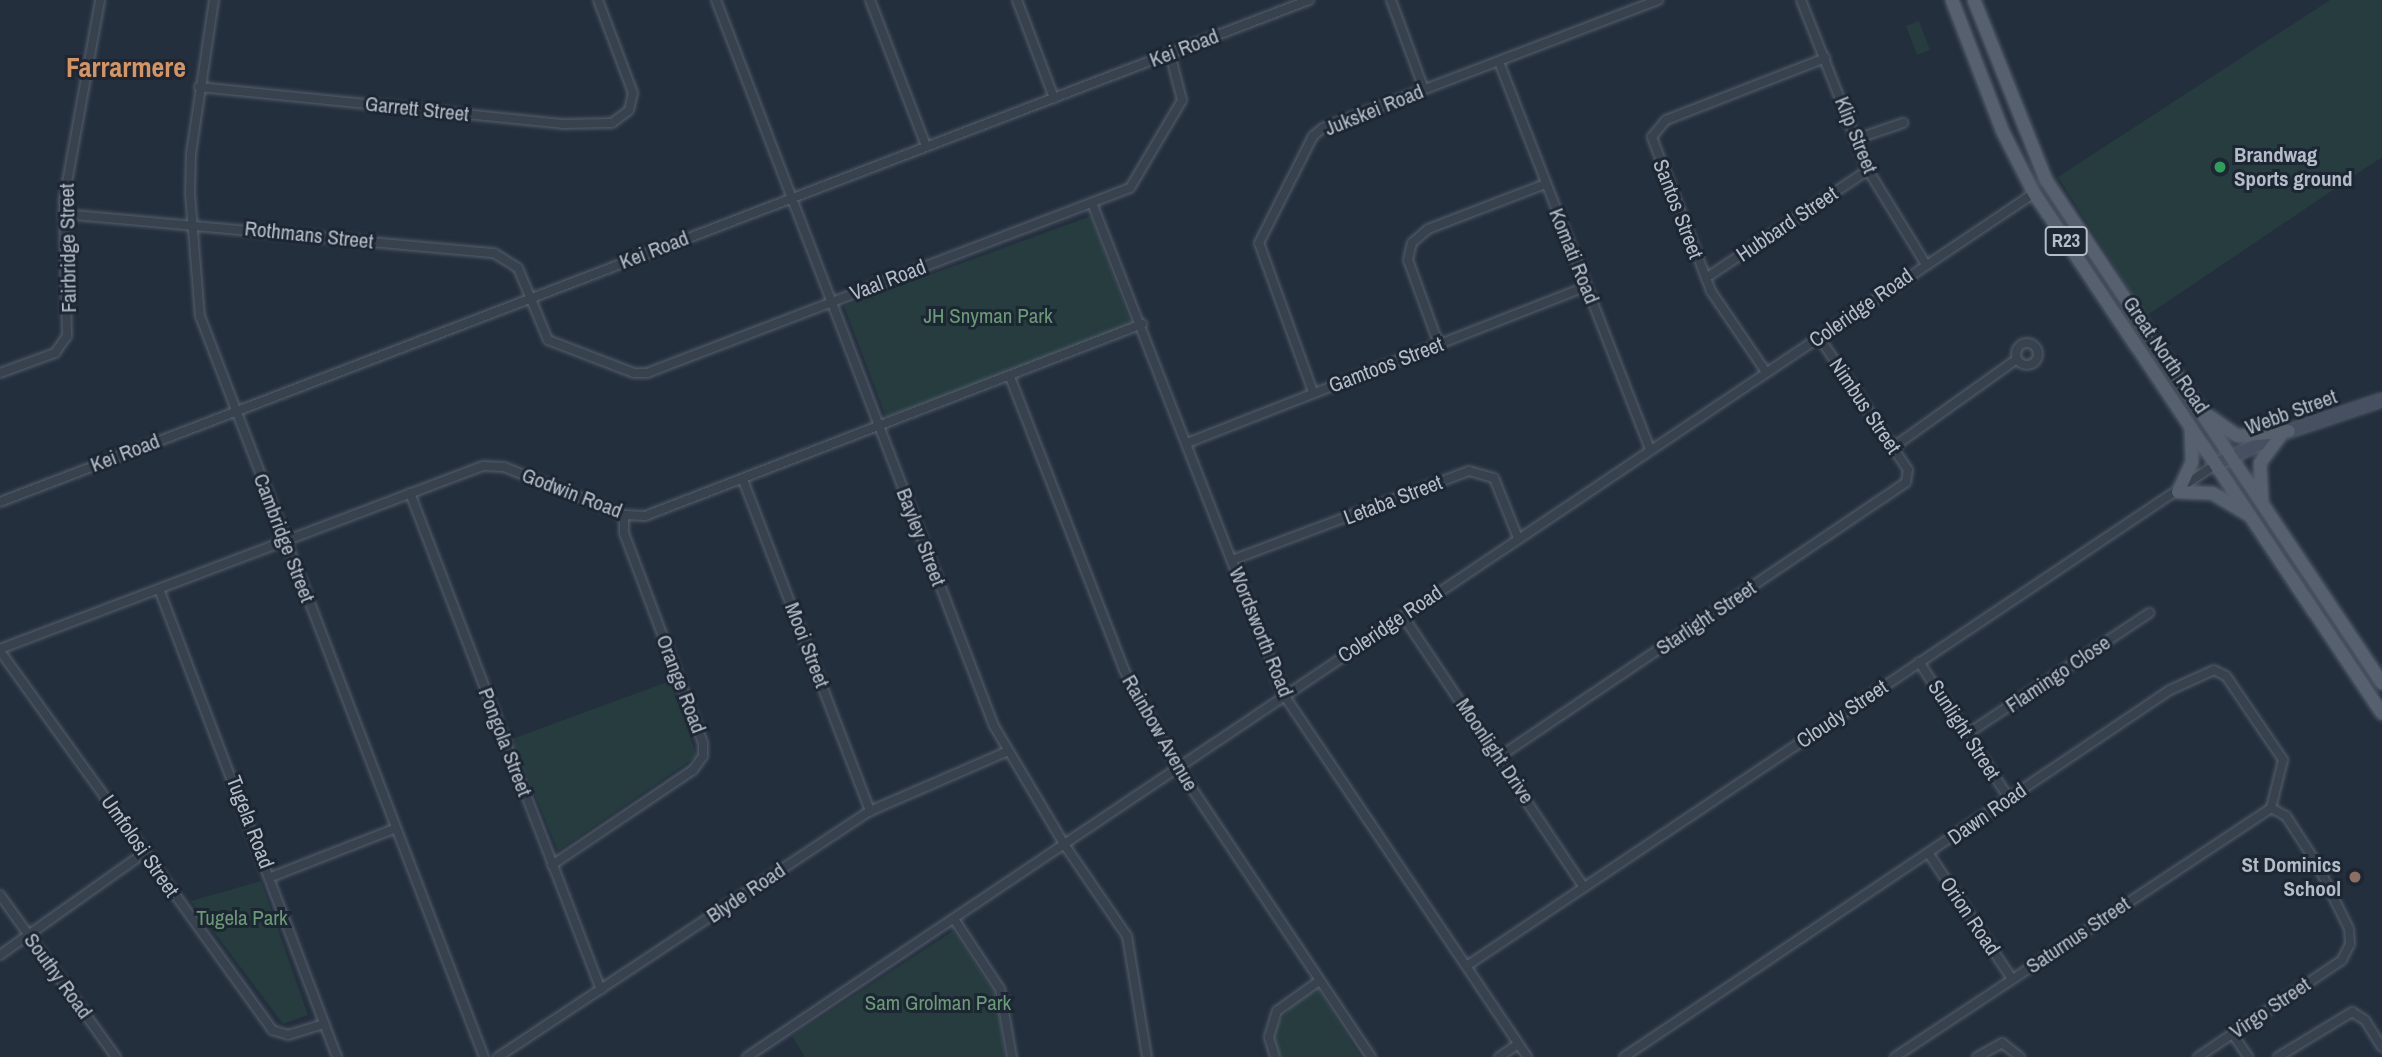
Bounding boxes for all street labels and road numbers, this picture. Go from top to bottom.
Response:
street label: Kei Road [1146,23,1222,73]
street label: Jukskei Road [1321,79,1427,141]
street label: Garrett Street [364,91,470,127]
street label: Klip Street [1829,93,1883,177]
street label: Santos Street [1648,156,1708,262]
street label: Hubbard Street [1732,181,1842,267]
street label: Fairbridge Street [54,183,82,313]
street label: Komati Road [1543,205,1605,307]
street label: Rothmans Street [243,216,375,254]
street label: Kei Road [616,225,692,275]
road number: R23 [2043,226,2089,256]
street label: Vaal Road [847,254,929,306]
street label: Coleridge Road [1804,263,1918,353]
street label: Great North Road [2118,292,2214,418]
street label: Gamtoos Street [1325,332,1447,398]
street label: Nimbus Street [1824,353,1906,459]
street label: Webb Street [2242,384,2340,440]
street label: Kei Road [87,428,163,478]
street label: Godwin Road [518,462,626,524]
street label: Cambridge Street [248,470,320,606]
street label: Letaba Street [1340,470,1446,530]
street label: Bayley Street [891,485,951,589]
street label: Wordsworth Road [1224,564,1298,700]
street label: Starlight Street [1651,575,1761,661]
street label: Coleridge Road [1333,580,1447,668]
street label: Mooi Street [779,599,835,691]
street label: Flamingo Close [2001,630,2115,718]
street label: Orange Road [651,631,711,737]
street label: Rainbow Avenue [1116,670,1204,796]
street label: Cloudy Street [1792,674,1892,754]
street label: Sunlight Street [1922,675,2006,785]
street label: Pongola Street [473,684,537,800]
street label: Moonlight Drive [1451,694,1539,808]
street label: Tugela Road [221,772,279,872]
street label: Dawn Road [1943,778,2031,850]
street label: Umfolosi Street [96,790,184,902]
street label: Blyde Road [702,858,790,928]
street label: Orion Road [1935,872,2005,960]
street label: Saturnus Street [2021,891,2135,979]
street label: Southy Road [19,928,97,1024]
street label: Virgo Street [2225,972,2315,1044]

